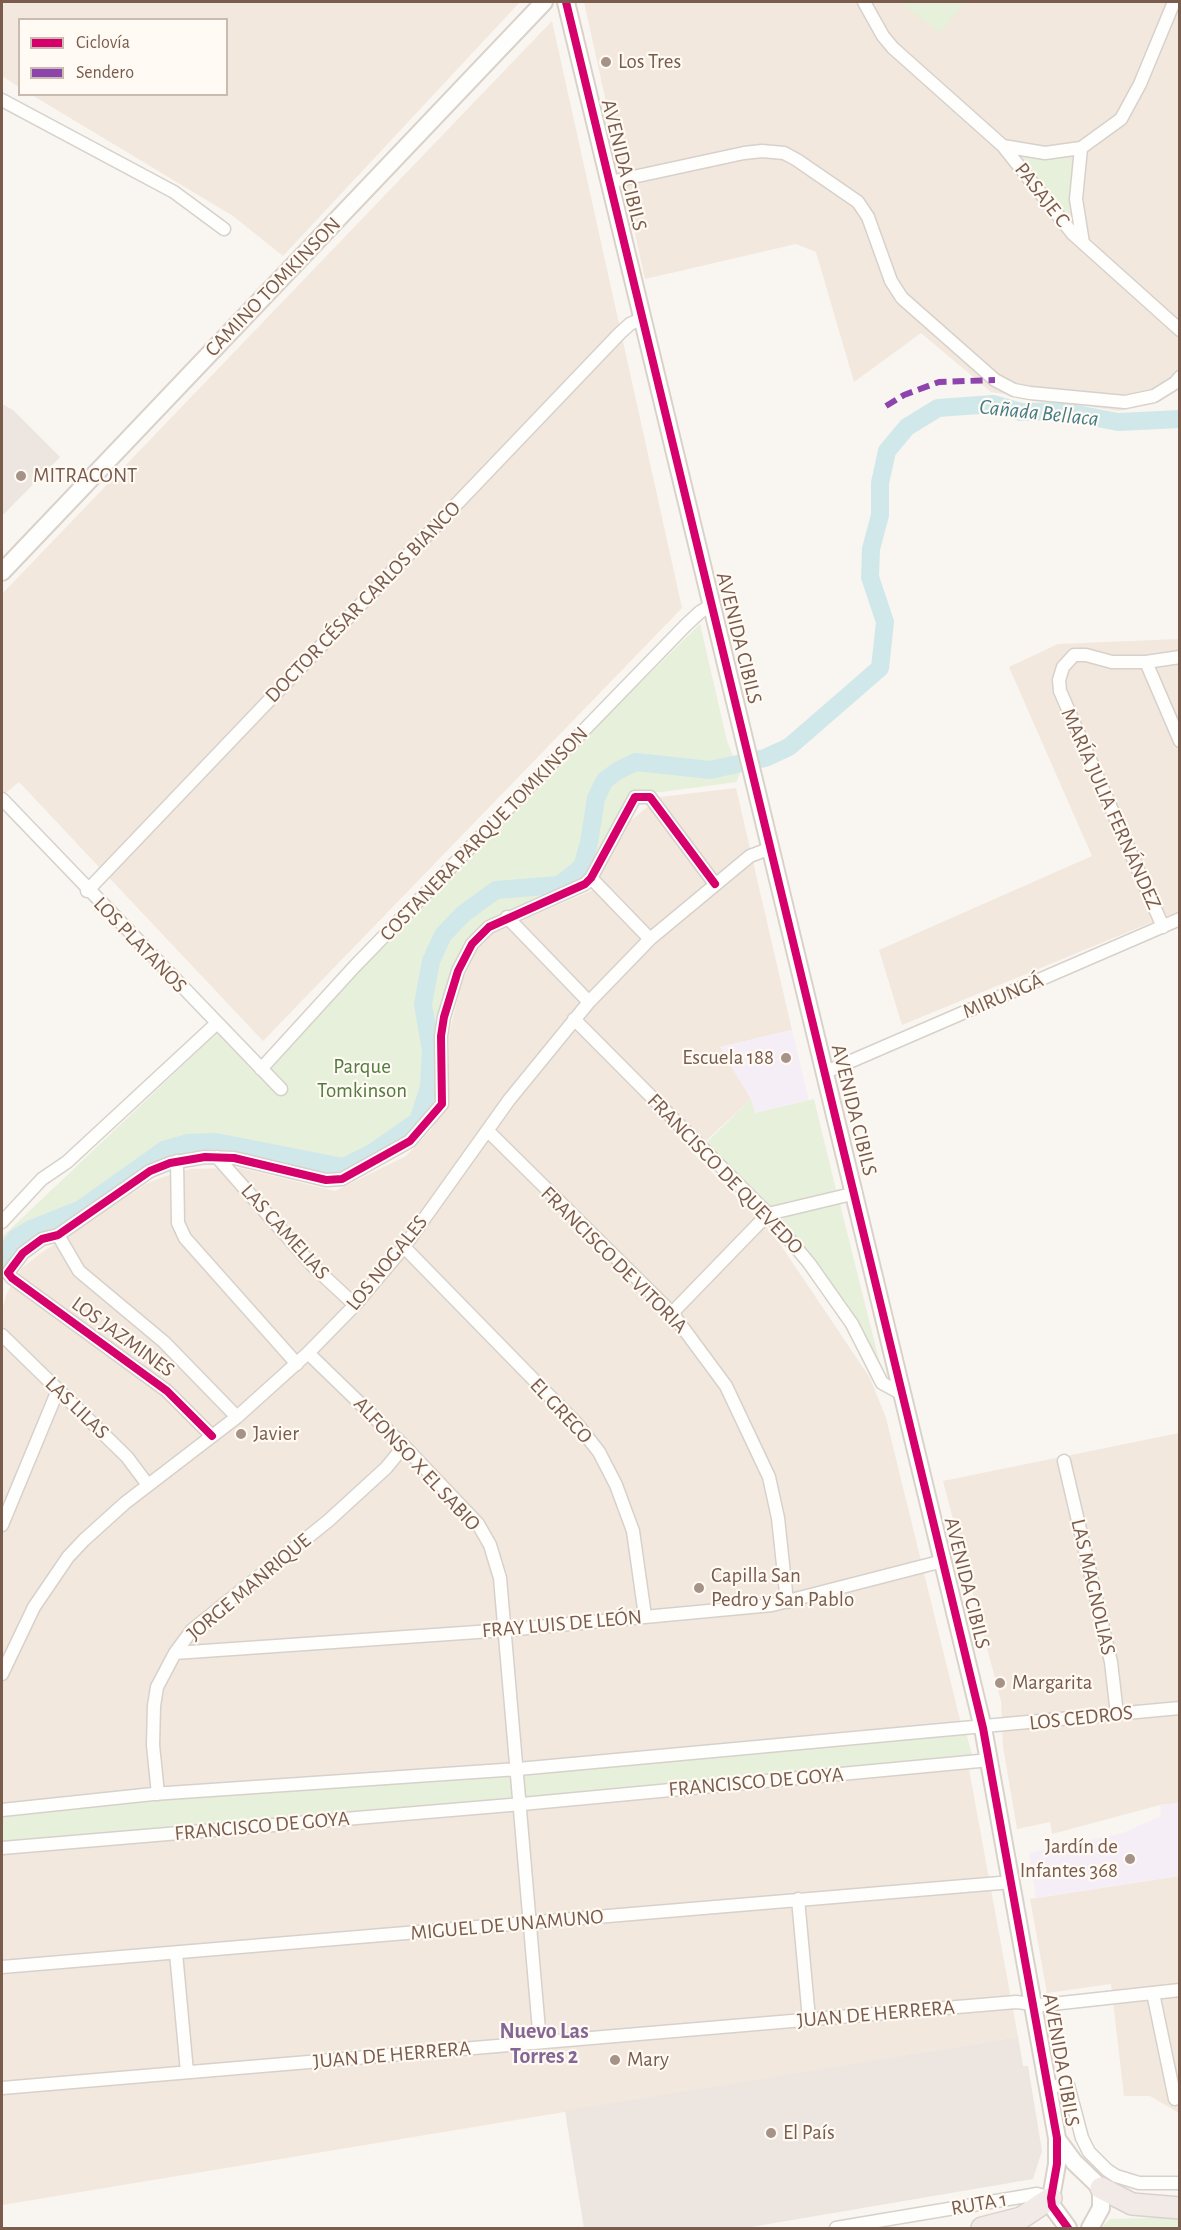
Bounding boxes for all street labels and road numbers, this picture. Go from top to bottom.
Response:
street label: AVENIDA CIBILS [595,97,653,233]
street label: PASAJE C [1009,158,1075,232]
street label: CAMINO TOMKINSON [200,212,346,362]
street label: DOCTOR CÉSAR CARLOS BIANCO [260,496,466,708]
street label: AVENIDA CIBILS [710,570,768,706]
street label: MARÍA JULIA FERNÁNDEZ [1055,704,1167,914]
street label: COSTANERA PARQUE TOMKINSON [375,721,593,947]
street label: LOS PLATANOS [88,892,192,998]
street label: MIRUNGÁ [959,968,1047,1024]
street label: AVENIDA CIBILS [825,1042,883,1178]
street label: FRANCISCO DE QUEVEDO [642,1088,808,1260]
street label: LAS CAMELIAS [235,1179,335,1285]
street label: FRANCISCO DE VITORIA [535,1181,693,1339]
street label: LOS NOGALES [341,1210,433,1316]
street label: LOS JAZMINES [67,1291,179,1383]
street label: LAS LILAS [40,1371,114,1445]
street label: EL GRECO [524,1373,598,1449]
street label: ALFONSO X EL SABIO [348,1392,486,1536]
street label: AVENIDA CIBILS [938,1515,996,1651]
street label: LAS MAGNOLIAS [1065,1516,1121,1658]
street label: JORGE MANRIQUE [182,1528,316,1646]
street label: FRAY LUIS DE LEÓN [481,1604,643,1644]
street label: LOS CEDROS [1028,1700,1134,1736]
street label: FRANCISCO DE GOYA [667,1762,845,1802]
street label: FRANCISCO DE GOYA [173,1806,351,1846]
street label: MIGUEL DE UNAMUNO [409,1904,605,1946]
street label: AVENIDA CIBILS [1037,1992,1085,2128]
street label: JUAN DE HERRERA [796,1995,956,2033]
street label: JUAN DE HERRERA [312,2036,472,2074]
street label: RUTA 1 [949,2187,1009,2221]

